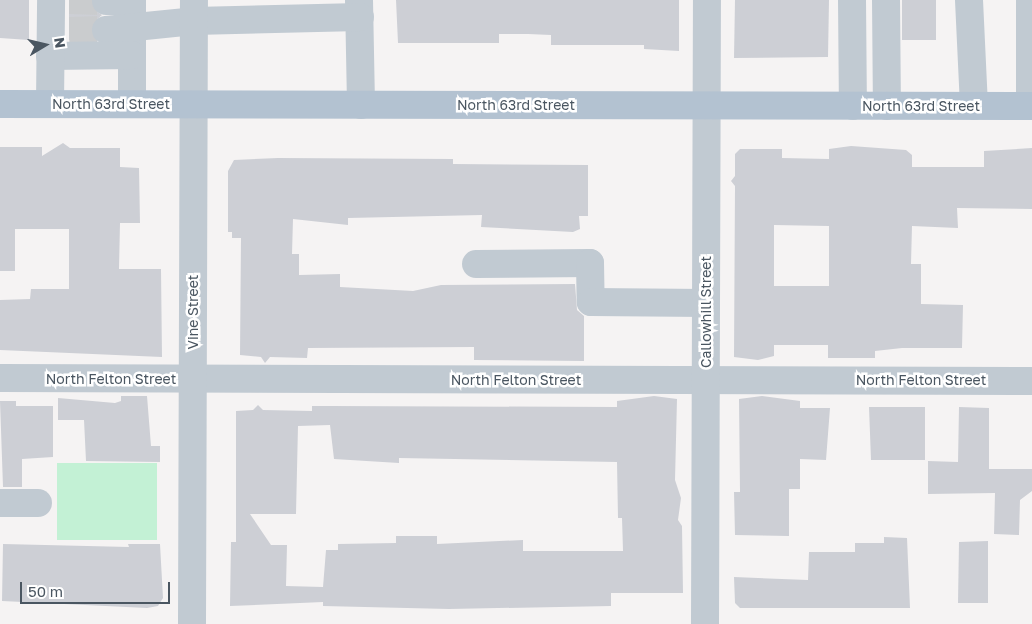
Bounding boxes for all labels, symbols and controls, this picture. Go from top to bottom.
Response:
north arrow [20,20,70,70]
text: N [51,36,70,49]
street label: North 63rd Street [52,96,170,112]
street label: North 63rd Street [457,97,575,113]
street label: North 63rd Street [862,98,980,114]
street label: Callowhill Street [698,256,714,368]
street label: Vine Street [185,275,201,349]
street label: North Felton Street [46,371,176,387]
street label: North Felton Street [451,372,581,388]
street label: North Felton Street [856,372,986,388]
scale bar [22,572,172,604]
text: 50 m [28,582,63,600]

